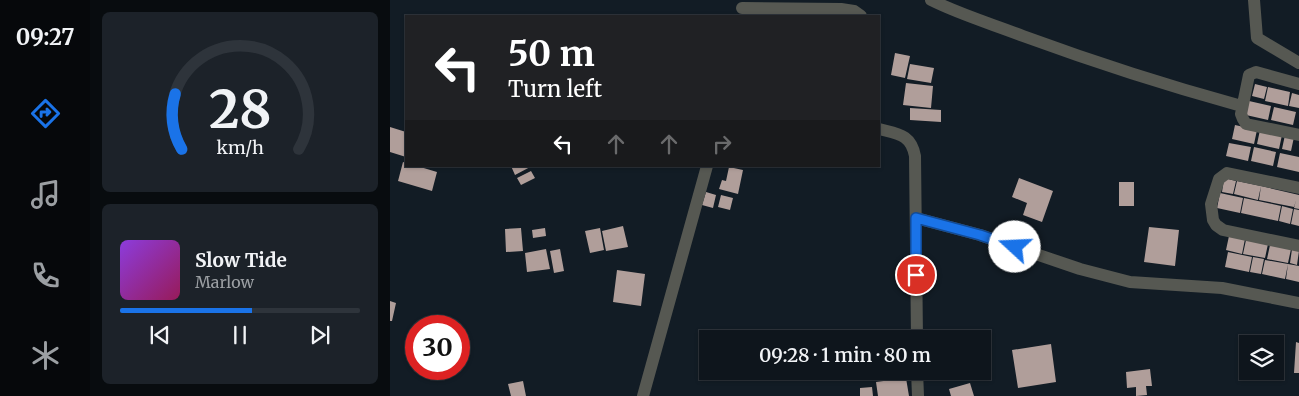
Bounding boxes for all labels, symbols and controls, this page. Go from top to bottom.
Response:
text: 09:27 [16,23,74,51]
text: 50 m [508,32,595,76]
icon: left [425,35,490,100]
text: Turn left [508,75,602,103]
text: 28 [209,77,271,142]
icon: directions [28,96,63,131]
icon: left [549,130,577,158]
icon: ahead [602,130,630,158]
icon: ahead [655,130,683,158]
icon: right [708,130,736,158]
text: km/h [216,136,264,159]
icon: music [28,177,63,212]
position arrow [988,220,1040,272]
text: Slow Tide [195,248,287,272]
pin [895,254,937,296]
icon: phone [28,258,63,293]
icon: arrive [902,261,930,289]
text: Marlow [195,272,254,292]
speed limit sign: 30 [405,315,470,380]
icon: previous [146,321,174,349]
icon: pause [226,321,254,349]
icon: next [306,321,334,349]
map controls [1239,335,1284,380]
button: layers [1239,335,1284,380]
icon: climate [28,338,63,373]
text: 09:28 · 1 min · 80 m [759,343,931,367]

